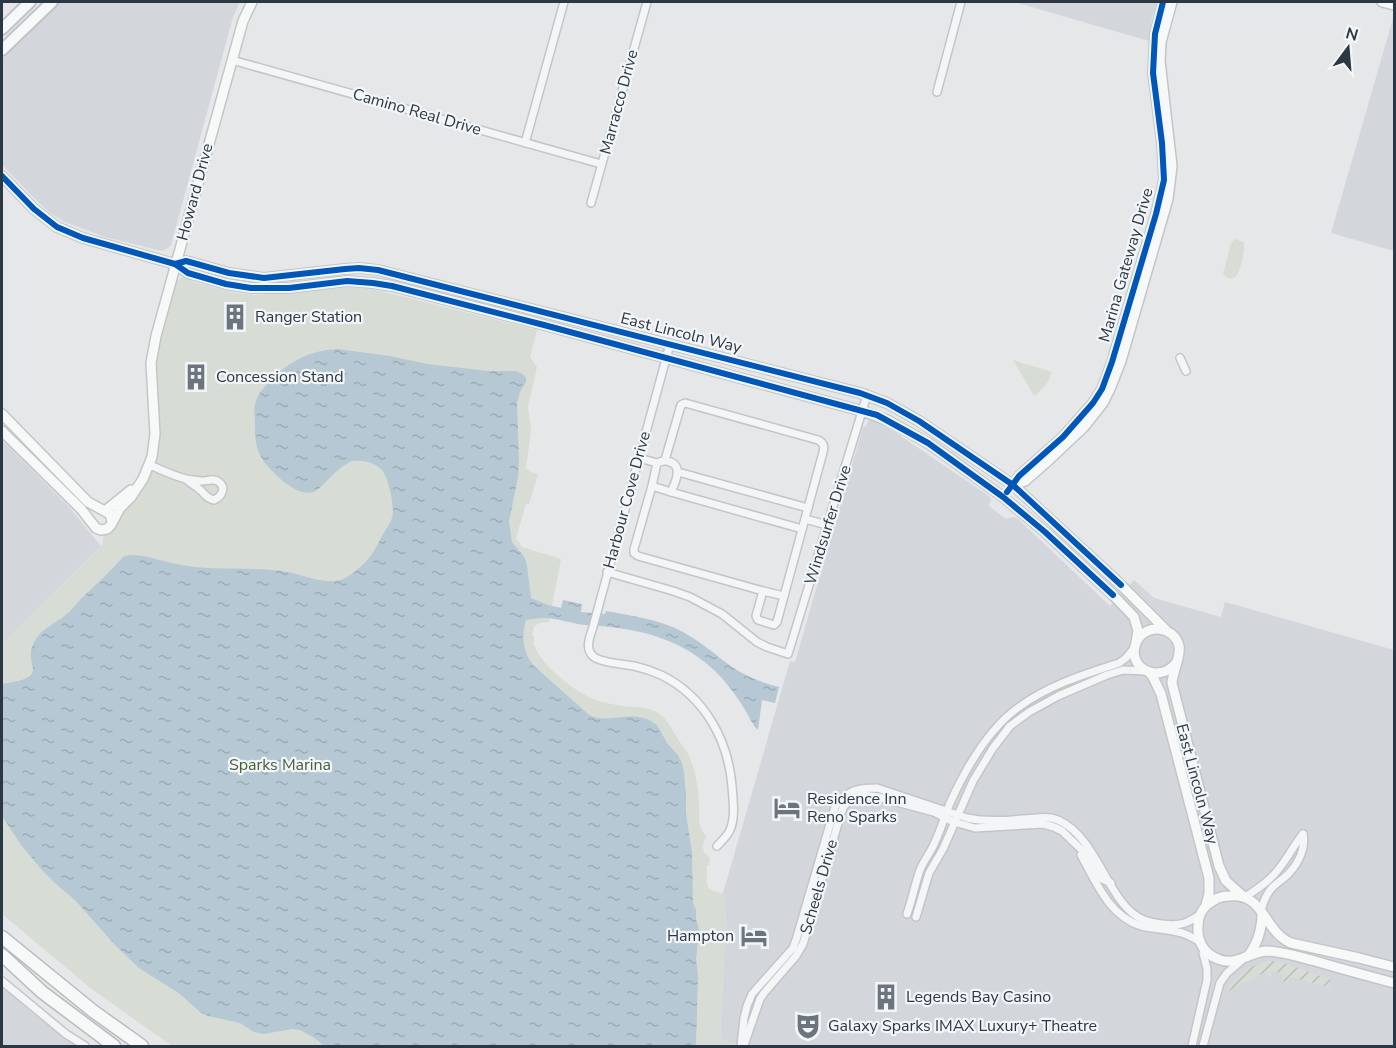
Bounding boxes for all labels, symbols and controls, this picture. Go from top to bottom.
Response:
north arrow [1318,18,1378,78]
text: N [1343,22,1361,47]
street label: Marracco Drive [594,47,644,157]
street label: Camino Real Drive [350,83,484,141]
street label: Howard Drive [171,141,219,243]
street label: Marina Gateway Drive [1093,185,1159,345]
building icon: Ranger Station [220,302,250,332]
place label: Ranger Station [255,306,362,328]
street label: East Lincoln Way [618,307,745,359]
building icon: Concession Stand [181,362,211,392]
place label: Concession Stand [216,366,343,388]
street label: Harbour Cove Drive [598,429,656,571]
street label: Windsurfer Drive [799,463,857,587]
street label: East Lincoln Way [1170,721,1224,847]
park label: Sparks Marina [229,754,331,776]
place label: Residence Inn Reno Sparks [807,788,907,828]
hotel icon: Residence Inn Reno Sparks [772,793,802,823]
street label: Scheels Drive [795,837,843,937]
hotel icon: Hampton [739,921,769,951]
place label: Hampton [667,925,734,947]
building icon: Legends Bay Casino [871,982,901,1012]
place label: Legends Bay Casino [906,986,1051,1008]
theatre icon: Galaxy Sparks IMAX Luxury+ Theatre [793,1011,823,1041]
place label: Galaxy Sparks IMAX Luxury+ Theatre [828,1015,1097,1037]

